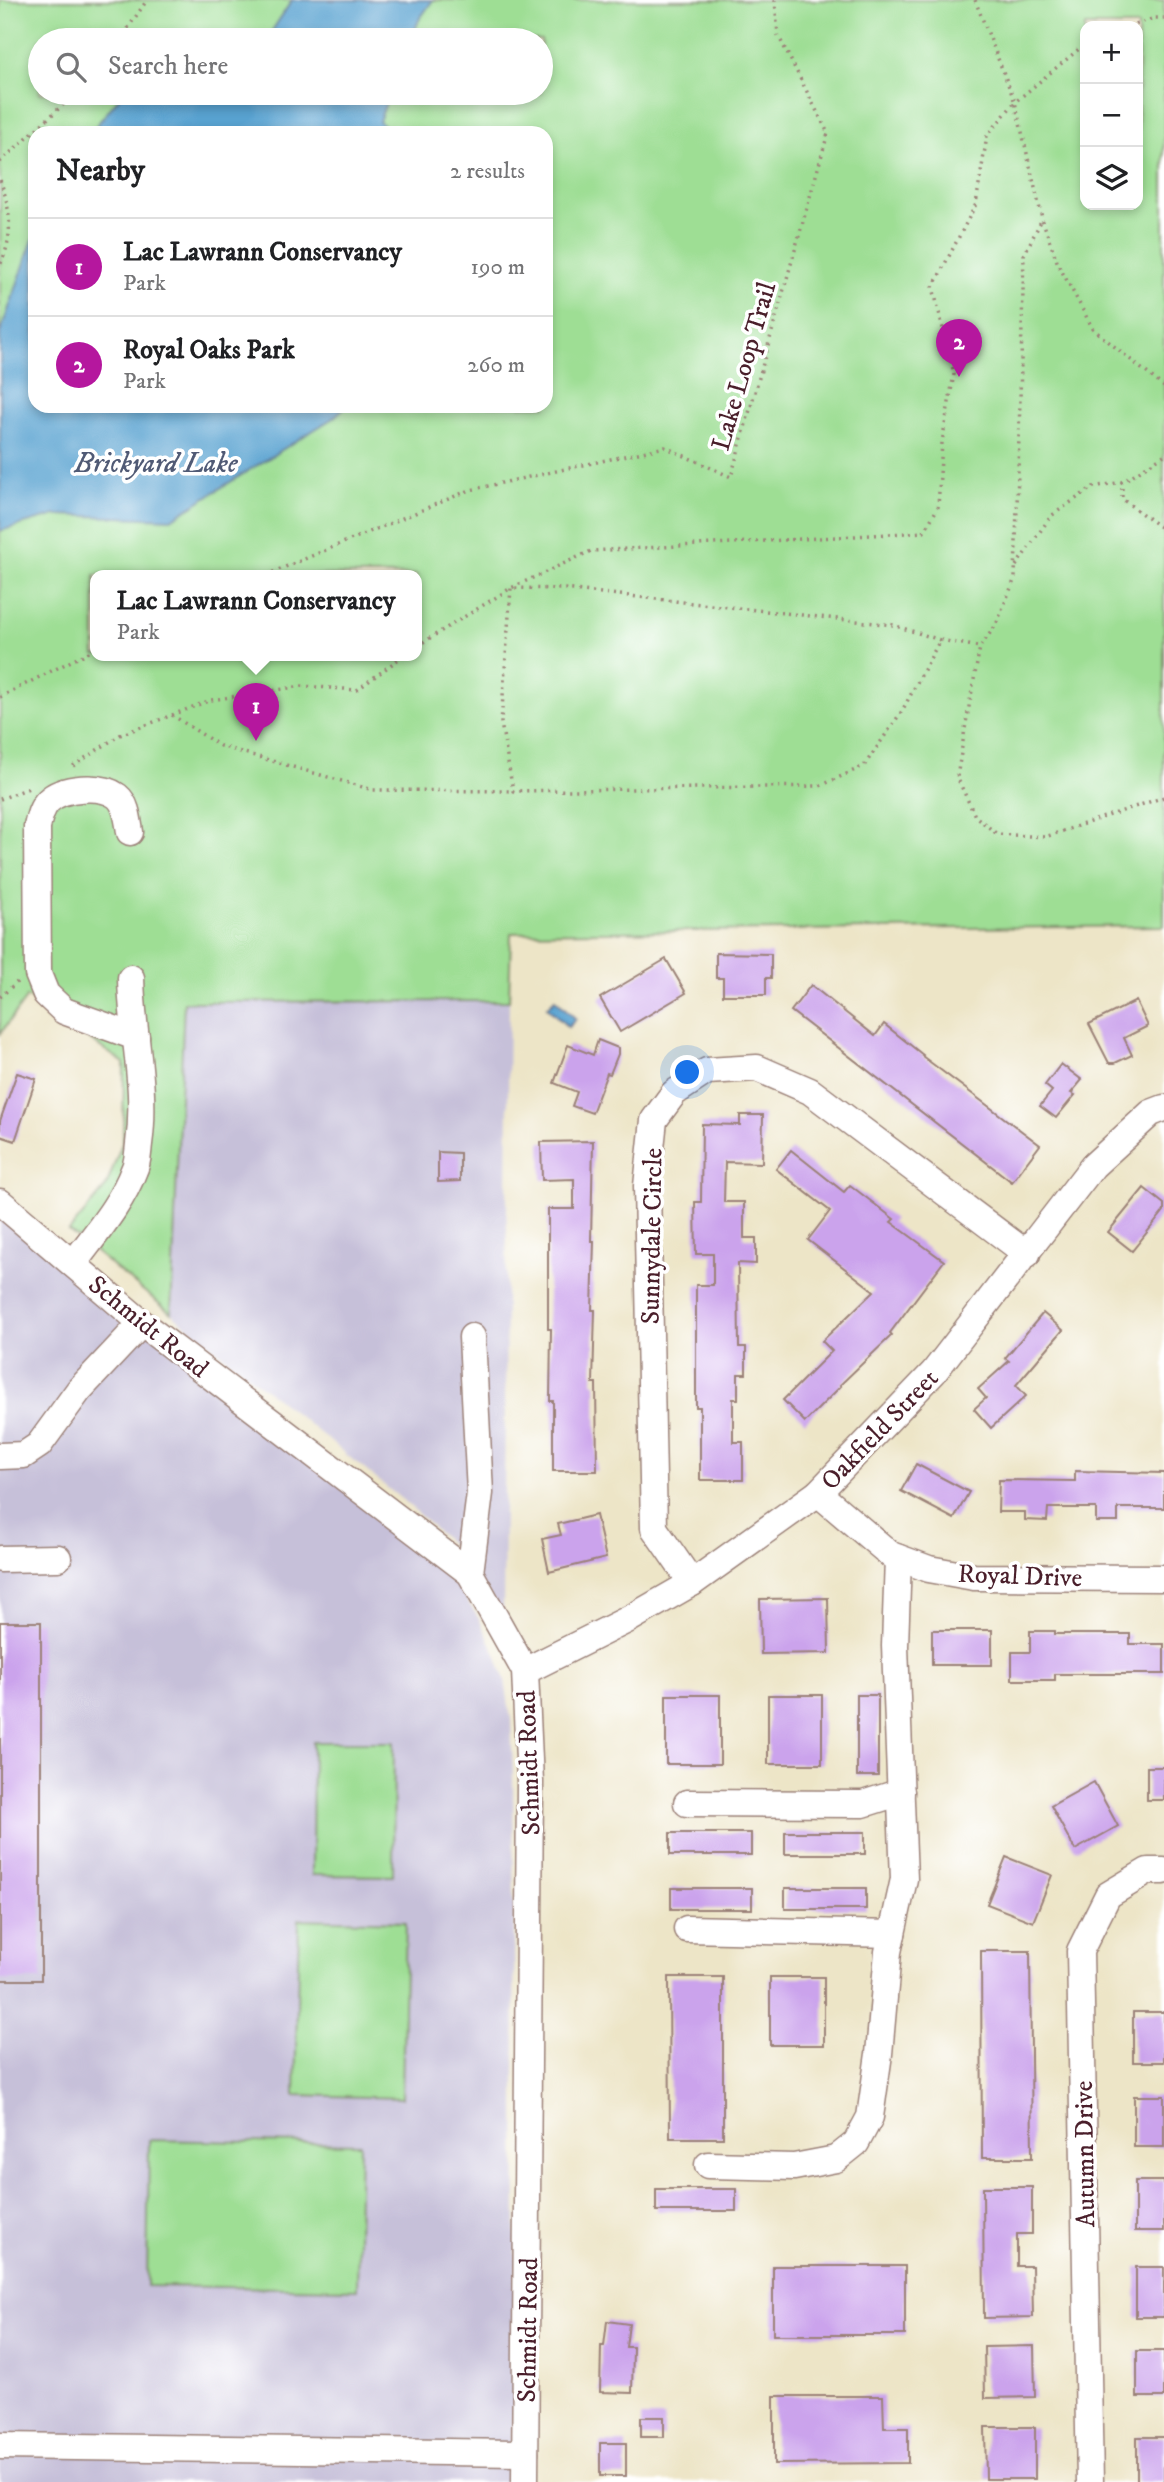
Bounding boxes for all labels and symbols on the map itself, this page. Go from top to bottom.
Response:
street label: Lake Loop Trail [705,278,784,454]
pin: 2 [936,319,982,377]
water label: Brickyard Lake [74,446,239,481]
pin: 1 [233,683,279,741]
your location [670,1055,704,1089]
street label: Sunnydale Circle [634,1147,671,1325]
street label: Schmidt Road [81,1269,215,1386]
street label: Oakfield Street [814,1363,946,1497]
street label: Royal Drive [957,1558,1083,1595]
street label: Schmidt Road [510,1690,549,1836]
street label: Autumn Drive [1068,2080,1103,2228]
street label: Schmidt Road [511,2257,546,2403]

